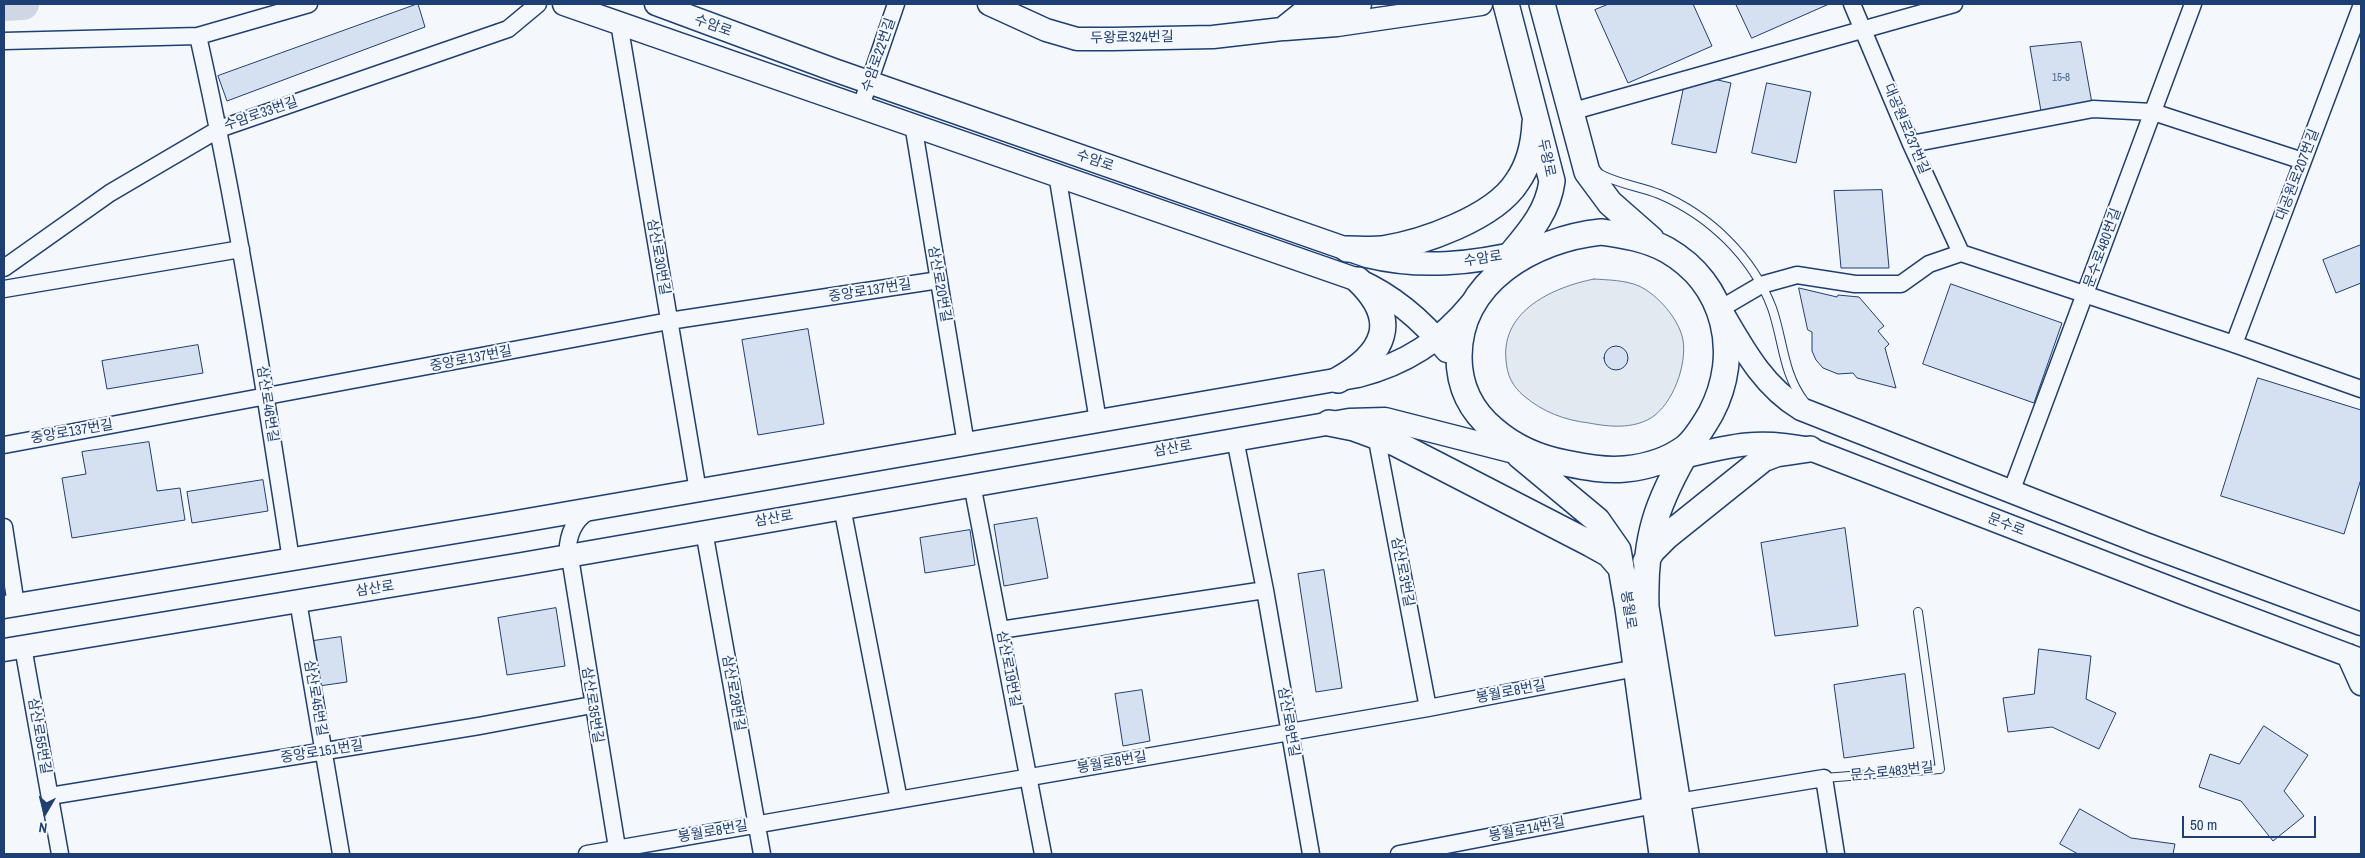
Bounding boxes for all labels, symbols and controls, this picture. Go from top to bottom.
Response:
street label: 수암로 [692,11,734,41]
street label: 수암로22번길 [858,16,900,94]
street label: 두왕로324번길 [1090,29,1174,47]
house number: 15-8 [2052,71,2070,85]
street label: 대공원로237번길 [1879,81,1933,177]
street label: 수암로33번길 [222,93,300,135]
street label: 대공원로207번길 [2273,127,2323,223]
street label: 두왕로 [1534,137,1558,179]
street label: 수암로 [1074,147,1116,175]
street label: 문수로480번길 [2081,206,2125,290]
street label: 삼산로30번길 [643,218,673,296]
street label: 삼산로20번길 [924,245,954,323]
street label: 수암로 [1463,248,1503,270]
street label: 중앙로137번길 [827,276,913,306]
street label: 중앙로137번길 [428,343,514,375]
street label: 삼산로46번길 [253,365,281,443]
street label: 중앙로137번길 [29,416,115,448]
street label: 삼산로 [1153,437,1193,461]
street label: 삼산로 [754,507,794,531]
street label: 문수로 [1985,510,2027,540]
street label: 삼산로3번길 [1387,536,1417,608]
street label: 삼산로 [355,578,395,600]
street label: 봉월로 [1617,590,1639,630]
street label: 삼산로19번길 [992,630,1024,708]
street label: 삼산로29번길 [718,654,748,732]
street label: 삼산로45번길 [300,659,330,737]
street label: 삼산로35번길 [578,666,606,744]
street label: 봉월로8번길 [1475,677,1547,707]
street label: 삼산로9번길 [1274,686,1302,758]
street label: 삼산로55번길 [24,697,54,775]
street label: 중앙로151번길 [279,737,365,767]
street label: 봉월로8번길 [1076,749,1148,777]
street label: 문수로483번길 [1850,759,1934,785]
north arrow [20,788,70,838]
scale bar [2185,806,2319,838]
street label: 봉월로14번길 [1488,814,1566,846]
text: 50 m [2190,814,2217,835]
text: N [38,818,48,837]
street label: 봉월로8번길 [677,818,749,846]

